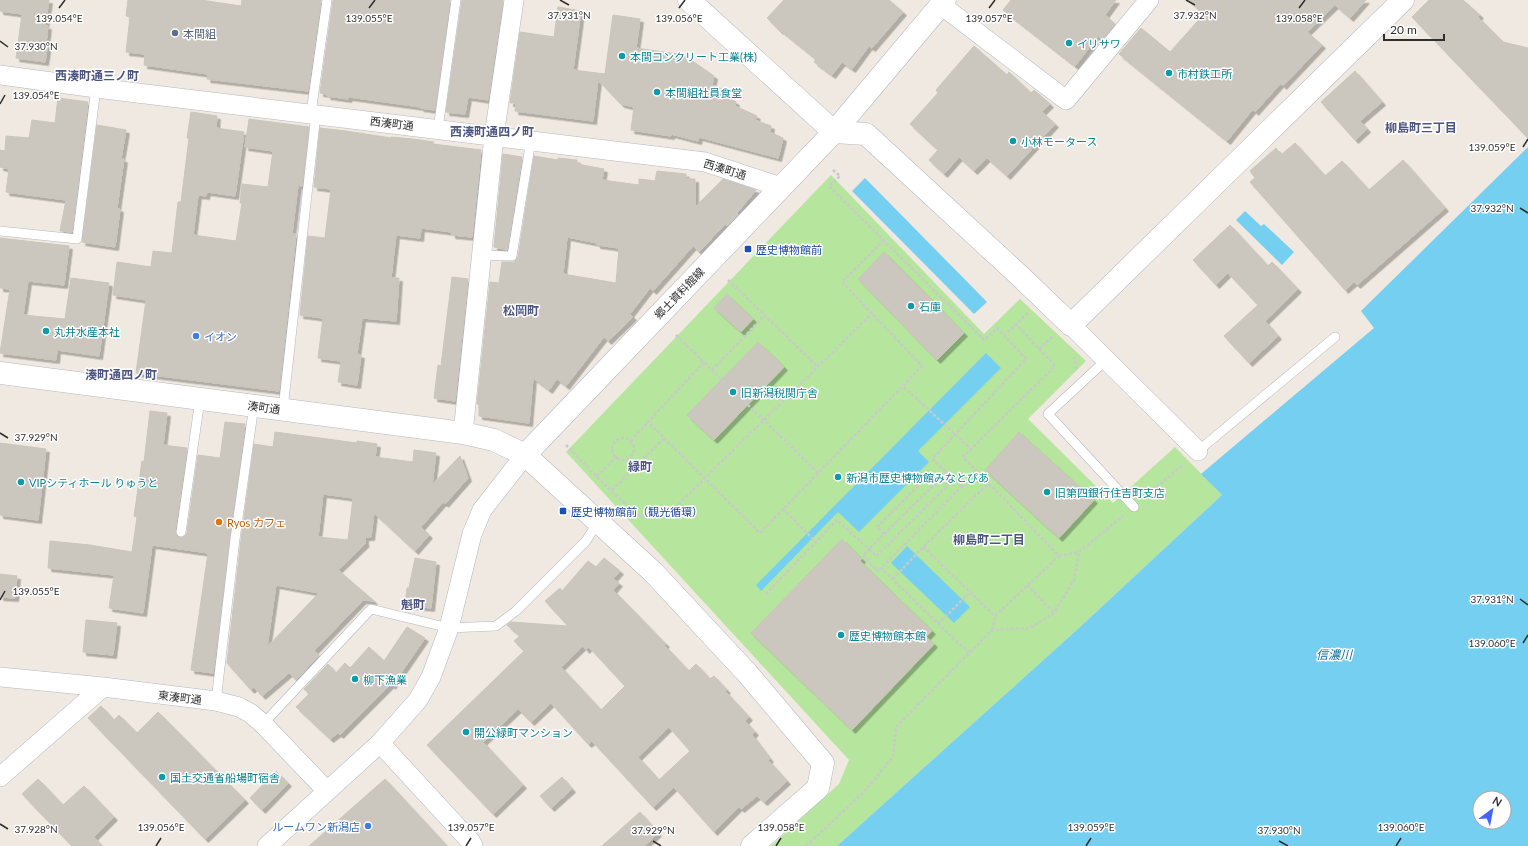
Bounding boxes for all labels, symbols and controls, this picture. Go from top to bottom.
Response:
text: 37.931°N [547,9,591,21]
text: 37.932°N [1173,9,1217,21]
text: 139.054°E [35,12,83,24]
text: 139.055°E [345,12,393,24]
text: 139.056°E [655,12,703,24]
text: 139.057°E [965,12,1013,24]
text: 139.058°E [1275,12,1323,24]
scale bar [1384,16,1444,42]
text: 20 m [1390,22,1417,37]
place label: 本間組 [183,27,216,40]
marker: 本間組 [170,28,180,38]
place label: イリサワ [1077,37,1121,50]
marker: イリサワ [1064,38,1074,48]
text: 37.930°N [14,40,58,52]
place label: 本間コンクリート工業(株) [630,50,757,63]
marker: 本間コンクリート工業(株) [617,51,627,61]
place label: 市村鉄工所 [1177,67,1233,80]
district label: 西湊町通三ノ町 [55,68,139,83]
marker: 市村鉄工所 [1164,68,1174,78]
place label: 本間組社員食堂 [665,86,742,99]
marker: 本間組社員食堂 [652,87,662,97]
text: 139.054°E [12,89,60,101]
street label: 西湊町通 [369,114,415,132]
district label: 柳島町三丁目 [1385,120,1457,135]
district label: 西湊町通四ノ町 [450,124,534,139]
place label: 小林モータース [1021,135,1097,148]
marker: 小林モータース [1008,136,1018,146]
text: 139.059°E [1468,141,1516,153]
street label: 西湊町通 [702,156,748,182]
text: 37.932°N [1470,202,1514,214]
place label: 歴史博物館前 [756,243,822,256]
marker: 歴史博物館前 [743,244,753,254]
street label: 郷土資料館線 [651,265,707,321]
place label: 石庫 [919,300,941,313]
marker: 石庫 [906,301,916,311]
district label: 松岡町 [503,303,539,318]
place label: 丸井水産本社 [54,325,120,338]
marker: 丸井水産本社 [41,326,51,336]
place label: イオン [204,330,237,343]
marker: イオン [191,331,201,341]
district label: 湊町通四ノ町 [85,367,157,382]
place label: 旧新潟税関庁舎 [741,386,818,399]
marker: 旧新潟税関庁舎 [728,387,738,397]
street label: 湊町通 [247,398,281,416]
text: 37.929°N [14,431,58,443]
district label: 緑町 [628,459,652,474]
place label: 新潟市歴史博物館みなとぴあ [846,471,989,484]
marker: 新潟市歴史博物館みなとぴあ [833,472,843,482]
place label: VIPシティホール りゅうと [29,476,158,489]
marker: VIPシティホール りゅうと [16,477,26,487]
place label: 旧第四銀行住吉町支店 [1055,486,1165,499]
marker: 旧第四銀行住吉町支店 [1042,487,1052,497]
place label: 歴史博物館前（観光循環） [571,505,703,518]
marker: 歴史博物館前（観光循環） [558,506,568,516]
place label: Ryos カフェ [227,516,286,529]
marker: Ryos カフェ [214,517,224,527]
district label: 柳島町二丁目 [953,532,1025,547]
text: 139.055°E [12,585,60,597]
text: 37.931°N [1470,593,1514,605]
district label: 魁町 [401,597,425,612]
place label: 歴史博物館本館 [849,629,926,642]
marker: 歴史博物館本館 [836,630,846,640]
text: 139.060°E [1468,637,1516,649]
water label: 信濃川 [1316,647,1354,662]
place label: 柳下漁業 [363,673,407,686]
marker: 柳下漁業 [350,674,360,684]
street label: 東湊町通 [157,688,203,706]
place label: 開公緑町マンション [474,726,573,739]
marker: 開公緑町マンション [461,727,471,737]
place label: 国土交通省船場町宿舎 [170,771,280,784]
marker: 国土交通省船場町宿舎 [157,772,167,782]
north arrow [1472,790,1512,830]
text: N [1491,793,1505,809]
place label: ルームワン新潟店 [272,820,360,833]
text: 139.056°E [137,821,185,833]
marker: ルームワン新潟店 [363,821,373,831]
text: 139.057°E [447,821,495,833]
text: 139.058°E [757,821,805,833]
text: 139.059°E [1067,821,1115,833]
text: 139.060°E [1377,821,1425,833]
text: 37.928°N [14,823,58,835]
text: 37.929°N [631,824,675,836]
text: 37.930°N [1257,824,1301,836]

